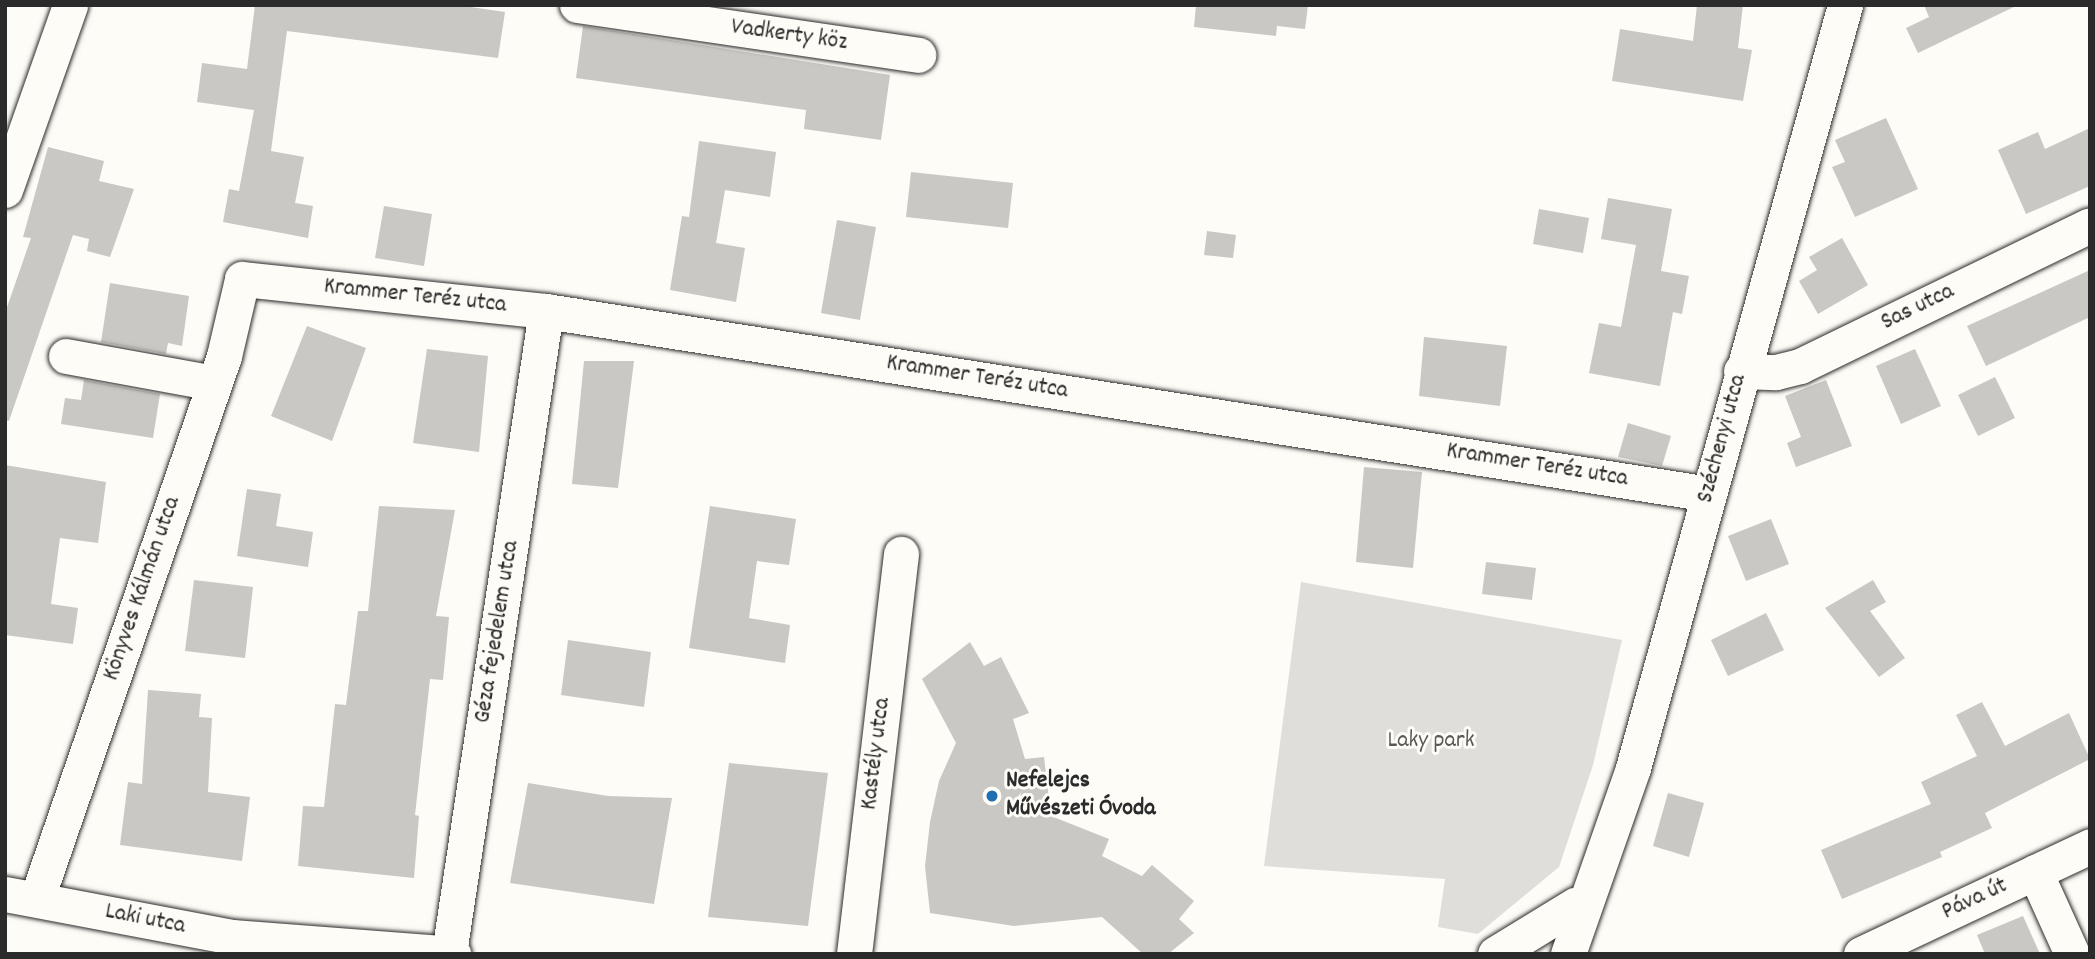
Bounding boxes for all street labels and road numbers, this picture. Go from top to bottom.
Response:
street label: Vadkerty köz [729,14,849,58]
street label: Krammer Teréz utca [322,273,508,321]
street label: Sas utca [1877,278,1959,338]
street label: Krammer Teréz utca [884,349,1070,407]
street label: Széchenyi utca [1692,371,1754,507]
street label: Krammer Teréz utca [1444,437,1630,495]
street label: Könyves Kálmán utca [98,493,188,685]
street label: Géza fejedelem utca [469,539,527,725]
street label: Kastély utca [856,696,898,812]
street label: Páva út [1938,872,2012,928]
street label: Laki utca [103,898,187,942]

